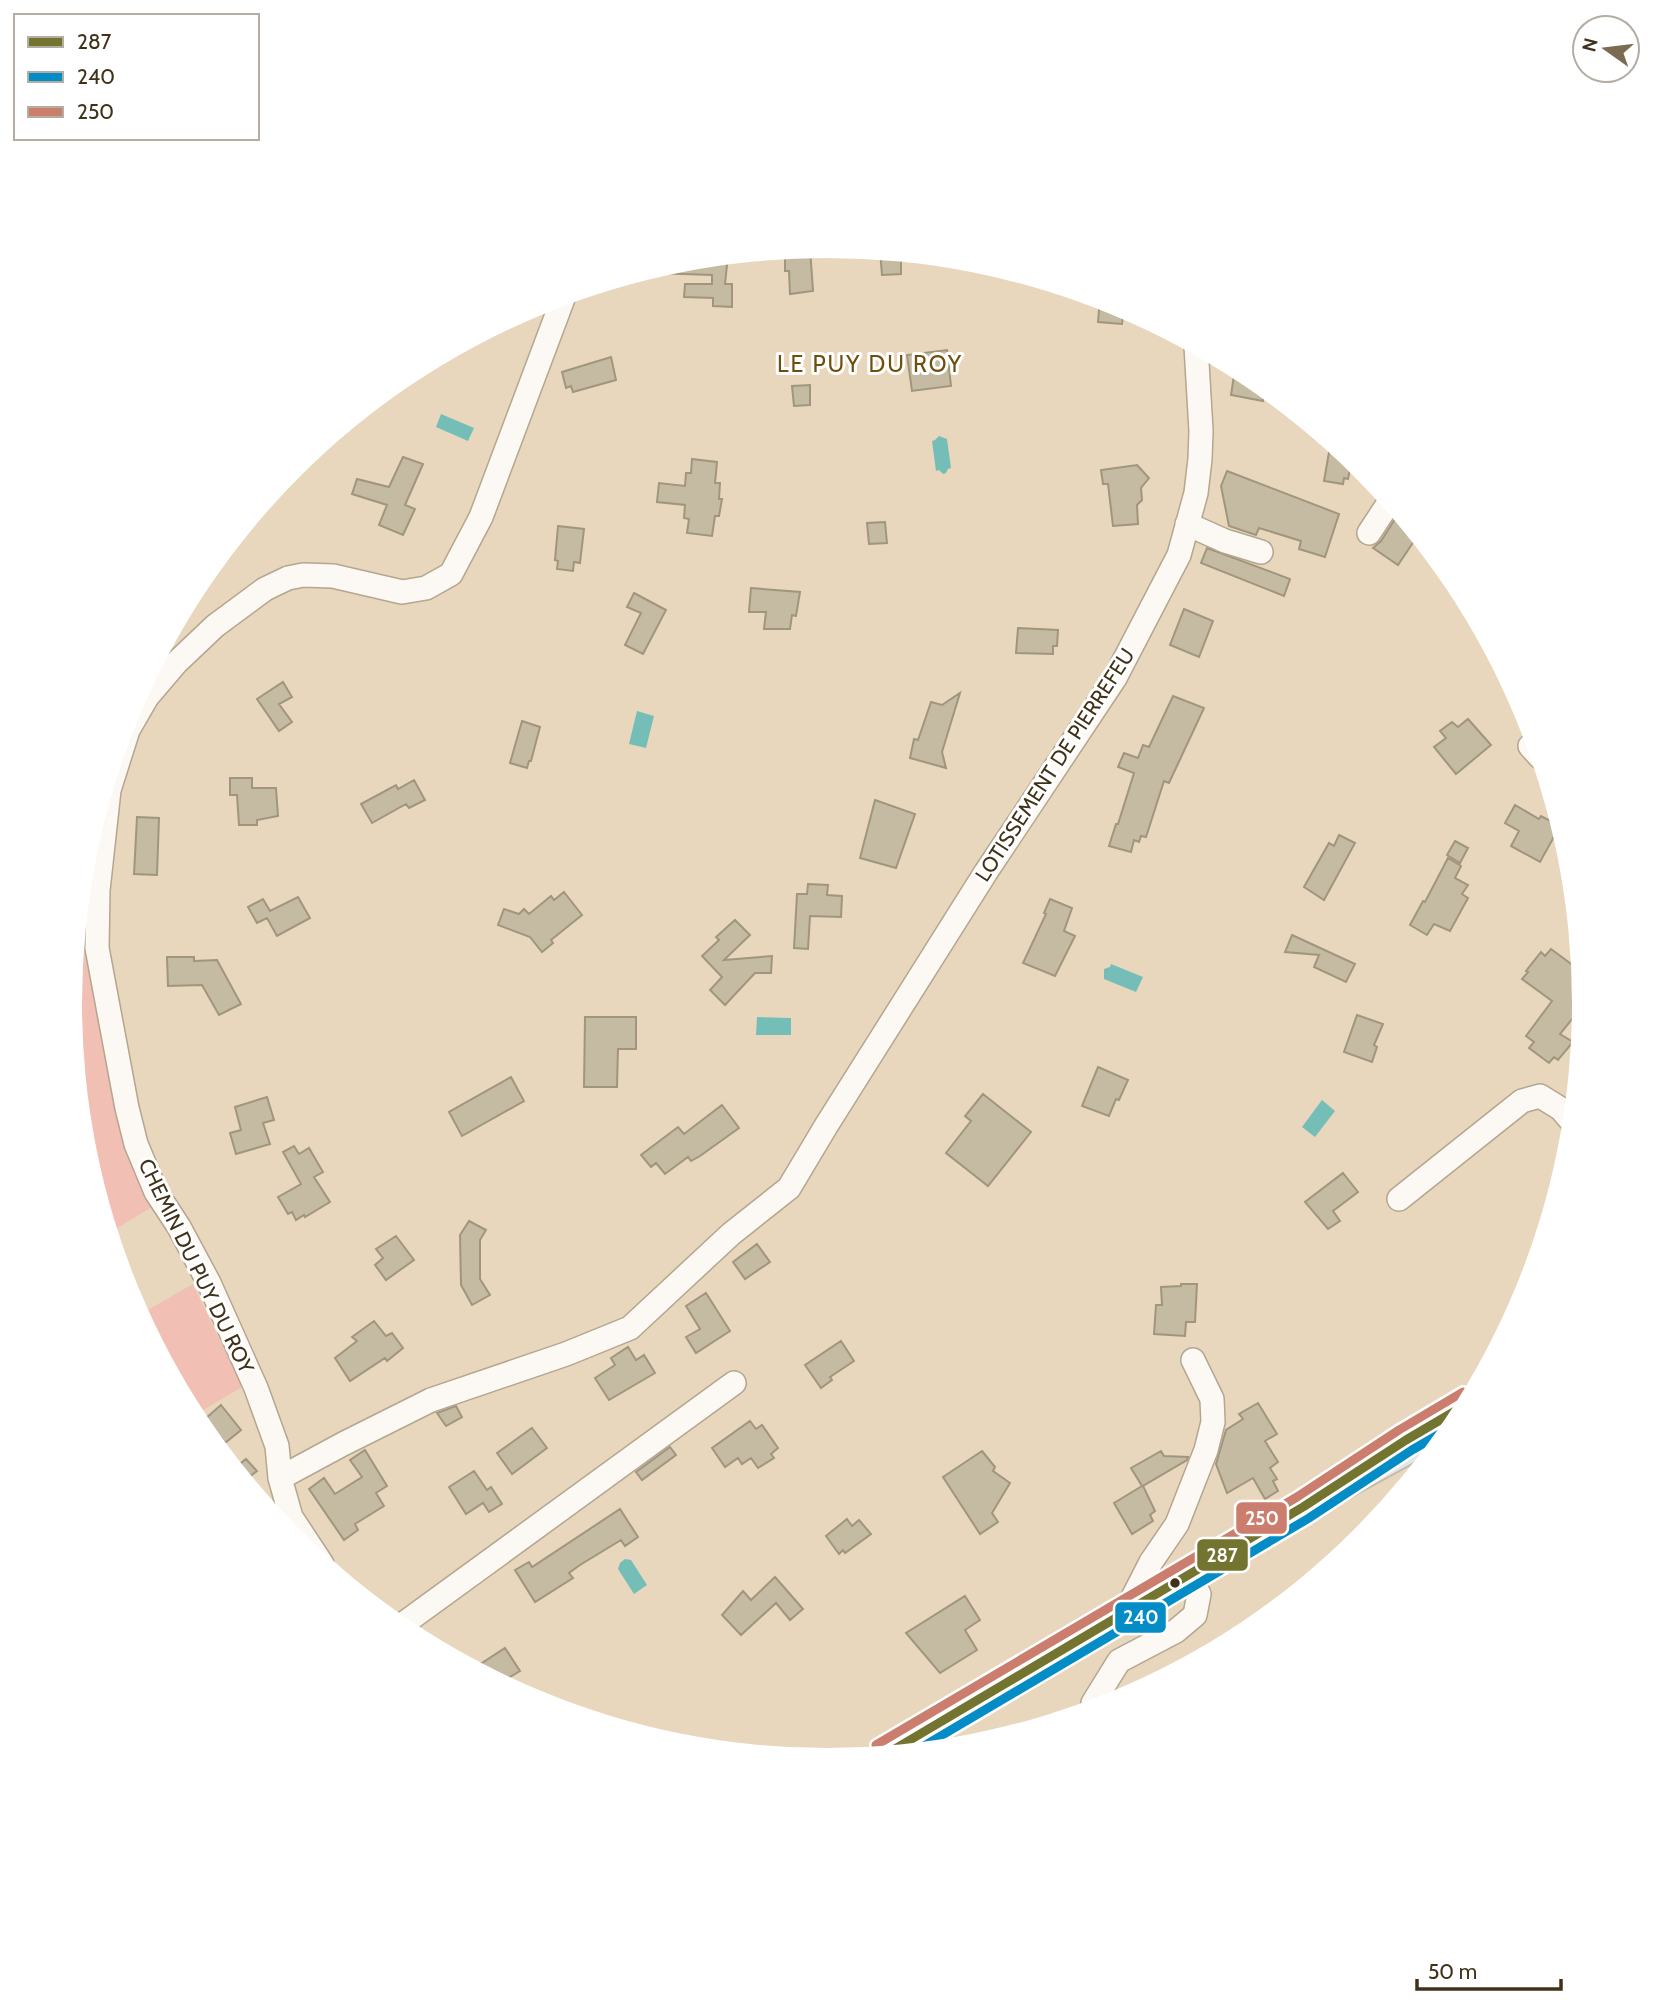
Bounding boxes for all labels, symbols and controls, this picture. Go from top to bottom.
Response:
legend [14,14,259,140]
north arrow [1571,14,1641,84]
text: 287 [77,29,112,54]
text: N [1577,36,1603,54]
text: 240 [77,64,115,89]
text: 250 [77,99,114,124]
district label: LE PUY DU ROY [777,350,963,378]
street label: LOTISSEMENT DE PIERREFEU [970,643,1139,886]
street label: CHEMIN DU PUY DU ROY [134,1154,260,1378]
line badge: 250 [1235,1501,1288,1535]
text: 250 [1245,1507,1279,1530]
line badge: 287 [1196,1538,1249,1572]
text: 287 [1206,1544,1238,1567]
unlabelled marker [1168,1576,1182,1590]
line badge: 240 [1114,1601,1167,1634]
text: 240 [1123,1606,1159,1629]
scale bar [1417,1948,1560,1992]
text: 50 m [1428,1959,1477,1984]

